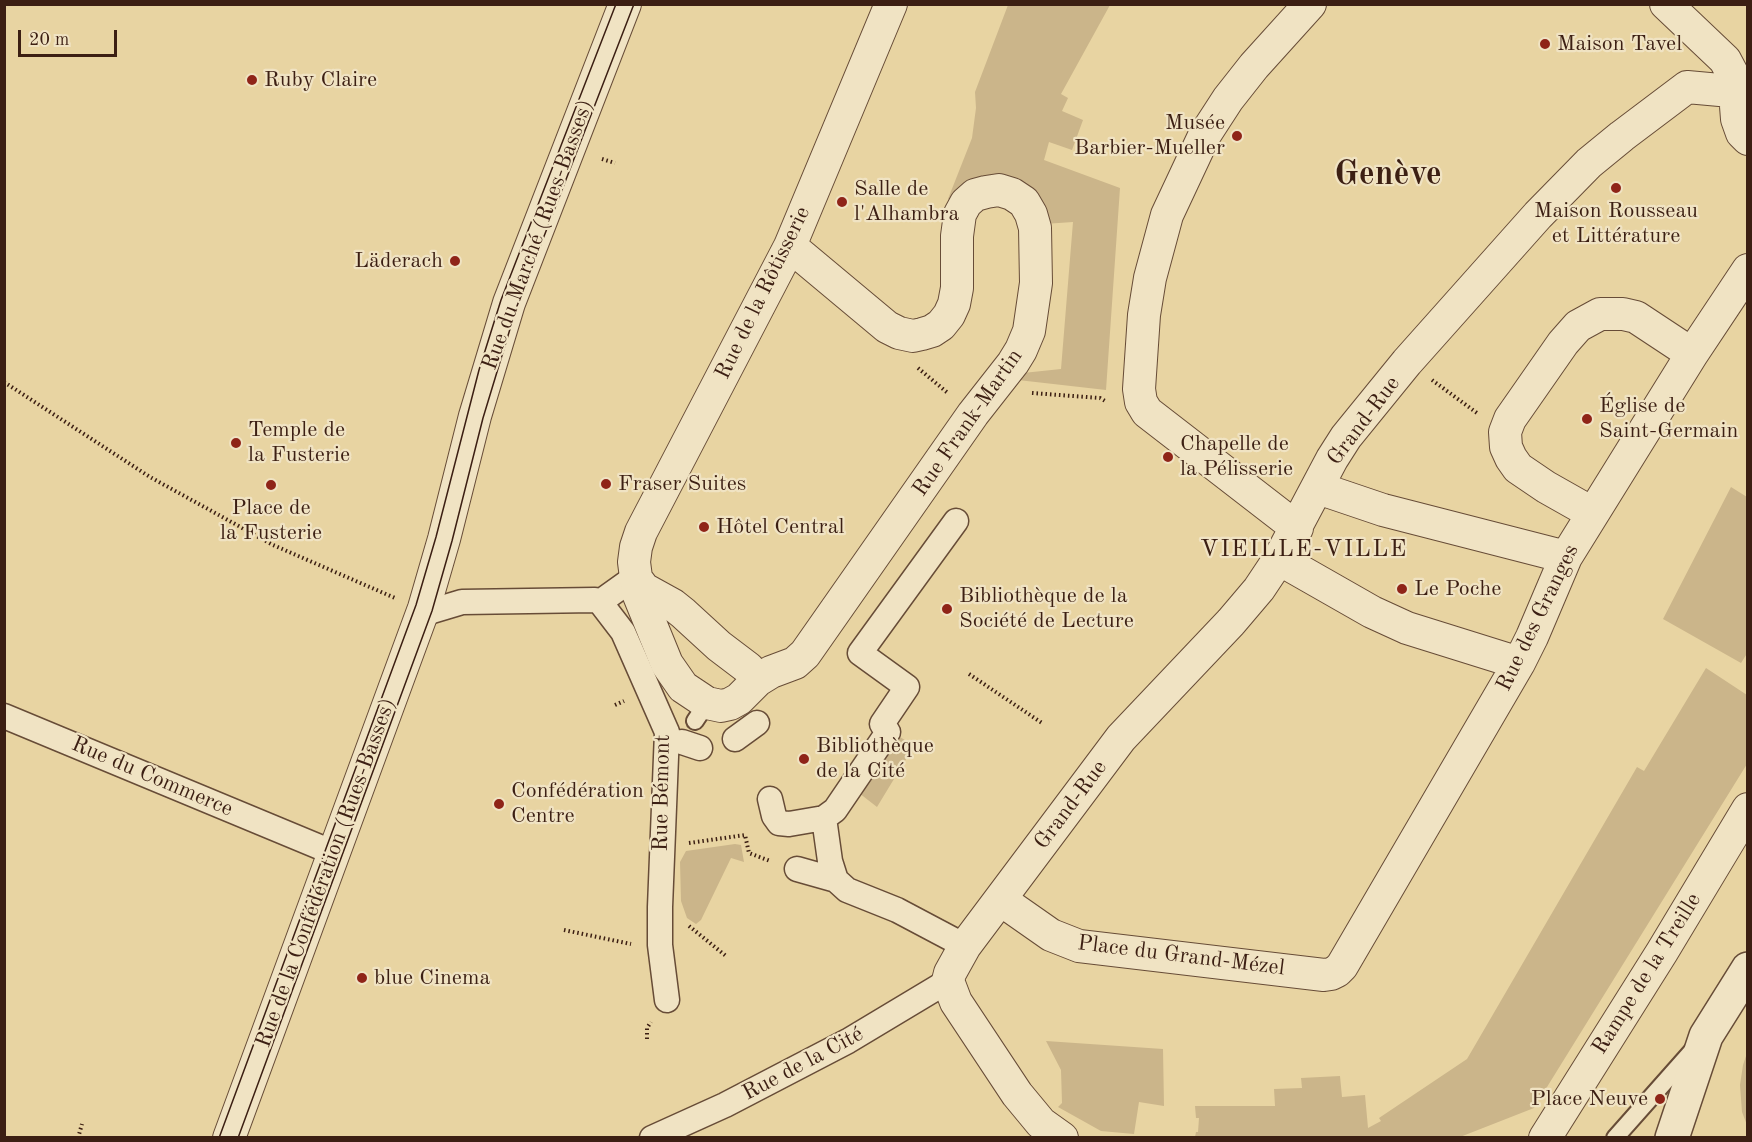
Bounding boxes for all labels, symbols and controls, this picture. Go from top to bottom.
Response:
scale bar [21,18,120,56]
text: 20 m [29,31,69,49]
place label: Maison Tavel [1557,31,1682,57]
marker: Maison Tavel [1538,37,1552,51]
place label: Ruby Claire [264,67,377,93]
marker: Ruby Claire [245,73,259,87]
street label: Rue du Marché (Rues-Basses) [477,96,599,374]
place label: Musée Barbier-Mueller [1074,110,1225,162]
marker: Musée Barbier-Mueller [1230,129,1244,143]
district label: Genève [1334,155,1442,195]
place label: Salle de l'Alhambra [854,176,959,228]
marker: Maison Rousseau et Littérature [1609,181,1623,195]
marker: Salle de l'Alhambra [835,195,849,209]
place label: Maison Rousseau et Littérature [1534,198,1698,249]
street label: Rue de la Rôtisserie [710,202,816,384]
place label: Läderach [354,248,443,274]
marker: Läderach [448,254,462,268]
street label: Rue Frank-Martin [907,344,1029,502]
street label: Grand-Rue [1322,371,1406,471]
place label: Église de Saint-Germain [1599,393,1738,445]
marker: Église de Saint-Germain [1580,412,1594,426]
place label: Temple de la Fusterie [248,417,350,469]
place label: Chapelle de la Pélisserie [1180,431,1293,482]
marker: Temple de la Fusterie [229,436,243,450]
marker: Chapelle de la Pélisserie [1161,450,1175,464]
place label: Fraser Suites [618,471,746,497]
marker: Fraser Suites [599,477,613,491]
marker: Place de la Fusterie [264,478,278,492]
place label: Place de la Fusterie [220,495,322,546]
place label: Hôtel Central [716,514,844,540]
marker: Hôtel Central [697,520,711,534]
district label: VIEILLE-VILLE [1200,536,1408,564]
street label: Rue des Granges [1491,540,1585,696]
place label: Le Poche [1414,576,1501,602]
marker: Le Poche [1395,582,1409,596]
place label: Bibliothèque de la Société de Lecture [959,583,1134,634]
marker: Bibliothèque de la Société de Lecture [940,602,954,616]
street label: Rue de la Confédération (Rues-Basses) [250,695,402,1051]
street label: Rue du Commerce [67,731,237,823]
place label: Bibliothèque de la Cité [816,733,934,784]
street label: Rue Bémont [648,734,676,852]
marker: Bibliothèque de la Cité [797,752,811,766]
street label: Grand-Rue [1029,755,1113,855]
place label: Confédération Centre [511,778,644,830]
marker: Confédération Centre [492,797,506,811]
street label: Rampe de la Treille [1587,888,1707,1060]
street label: Place du Grand-Mézel [1076,930,1286,982]
place label: blue Cinema [374,965,490,991]
marker: blue Cinema [355,971,369,985]
street label: Rue de la Cité [738,1021,868,1107]
place label: Place Neuve [1531,1086,1648,1112]
marker: Place Neuve [1653,1092,1667,1106]

